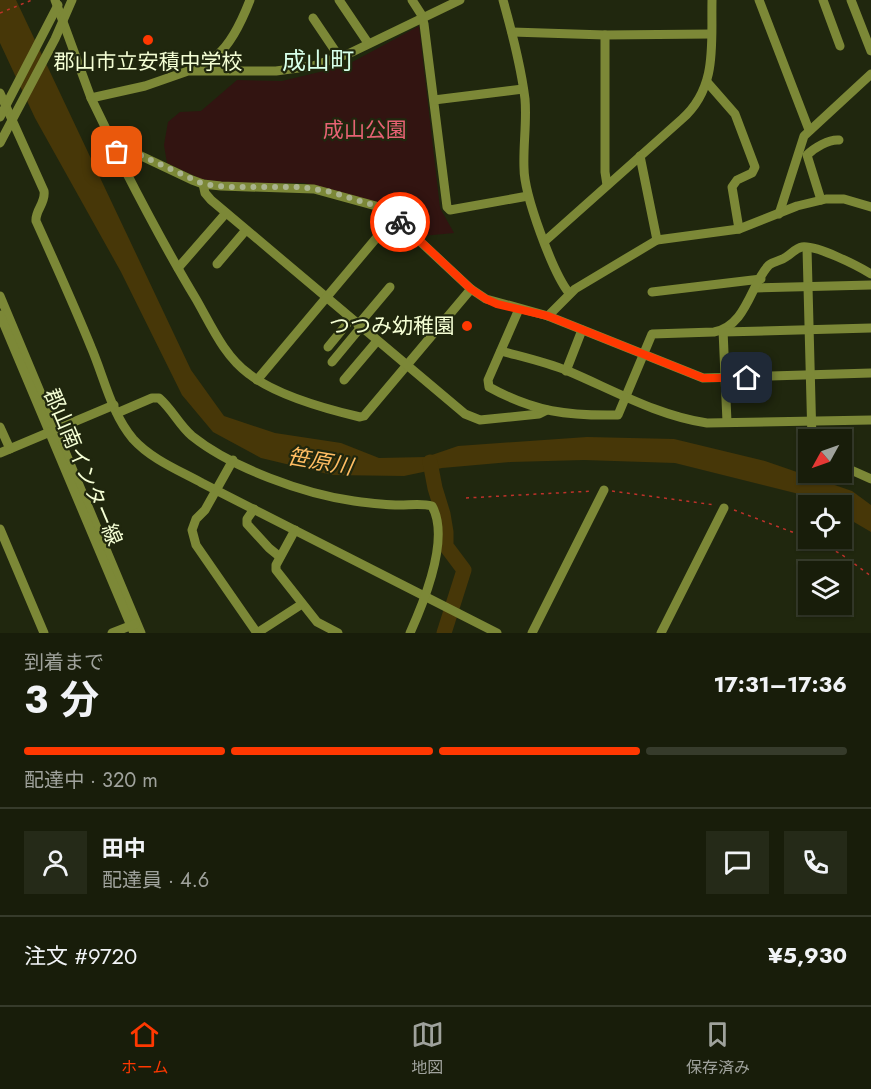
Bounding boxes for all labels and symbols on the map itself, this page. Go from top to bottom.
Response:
marker: 郡山市立安積中学校 [141,33,155,47]
district label: 成山町 [282,43,354,78]
place label: 郡山市立安積中学校 [54,47,243,77]
park label: 成山公園 [323,115,407,145]
pin [91,126,142,177]
courier [370,192,430,252]
place label: つつみ幼稚園 [329,311,455,341]
marker: つつみ幼稚園 [460,319,474,333]
pin [721,352,772,403]
street label: 郡山南インター線 [36,384,130,550]
north arrow [798,429,852,483]
water label: 笹原川 [285,440,357,483]

